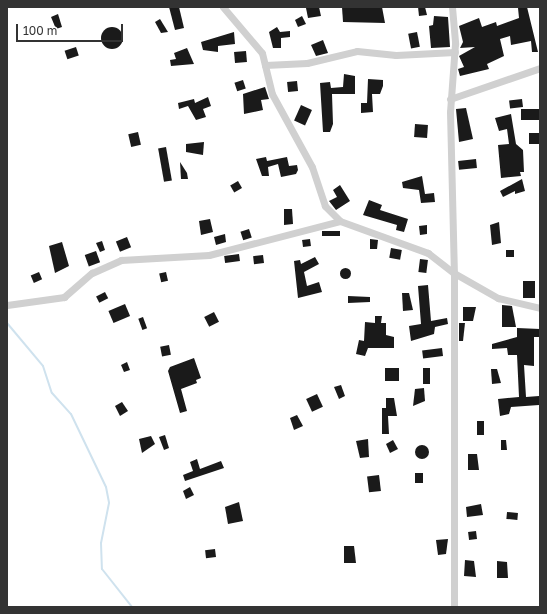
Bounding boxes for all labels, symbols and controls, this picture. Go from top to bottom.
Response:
scale bar [18,16,125,42]
text: 100 m [23,23,57,38]

